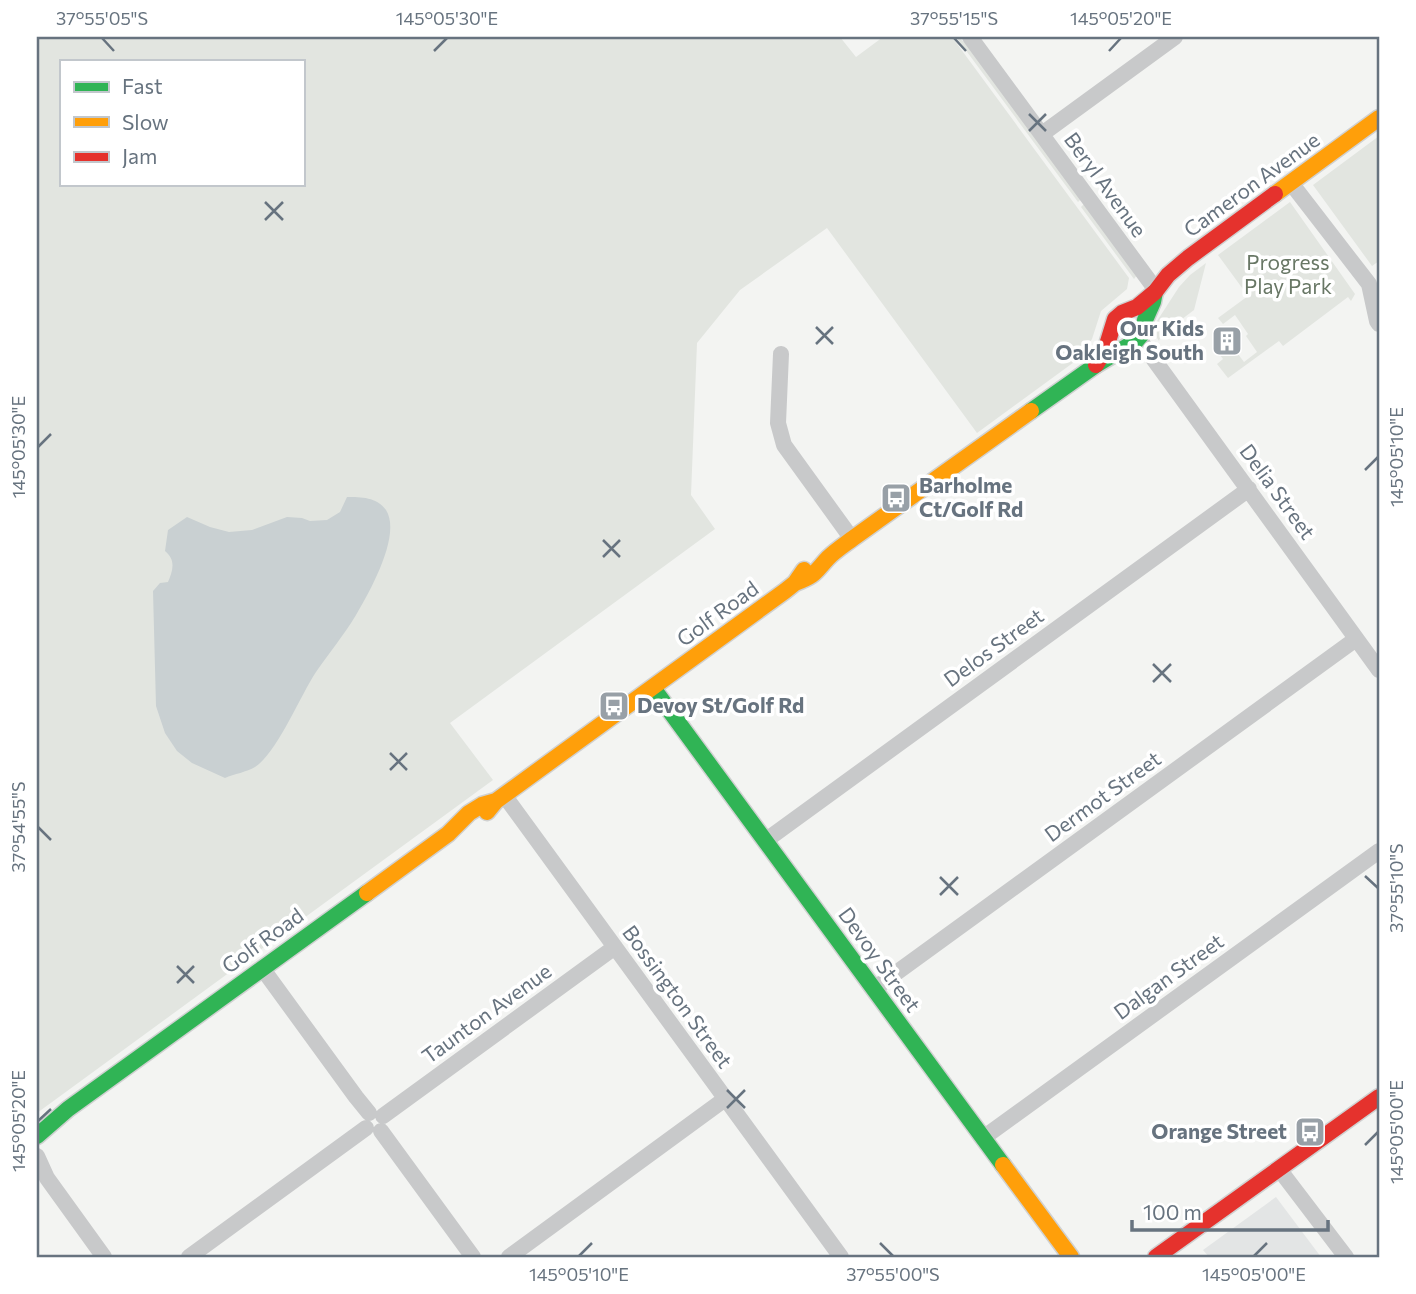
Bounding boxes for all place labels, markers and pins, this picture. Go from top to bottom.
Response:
place label: Our Kids Oakleigh South [1055,315,1204,364]
building icon: Our Kids Oakleigh South [1210,324,1244,358]
place label: Barholme Ct/Golf Rd [919,472,1023,521]
bus stop icon: Barholme Ct/Golf Rd [879,481,913,515]
bus stop icon: Devoy St/Golf Rd [597,689,631,723]
place label: Devoy St/Golf Rd [637,692,804,717]
bus stop icon: Orange Street [1293,1115,1327,1149]
place label: Orange Street [1151,1118,1287,1143]

